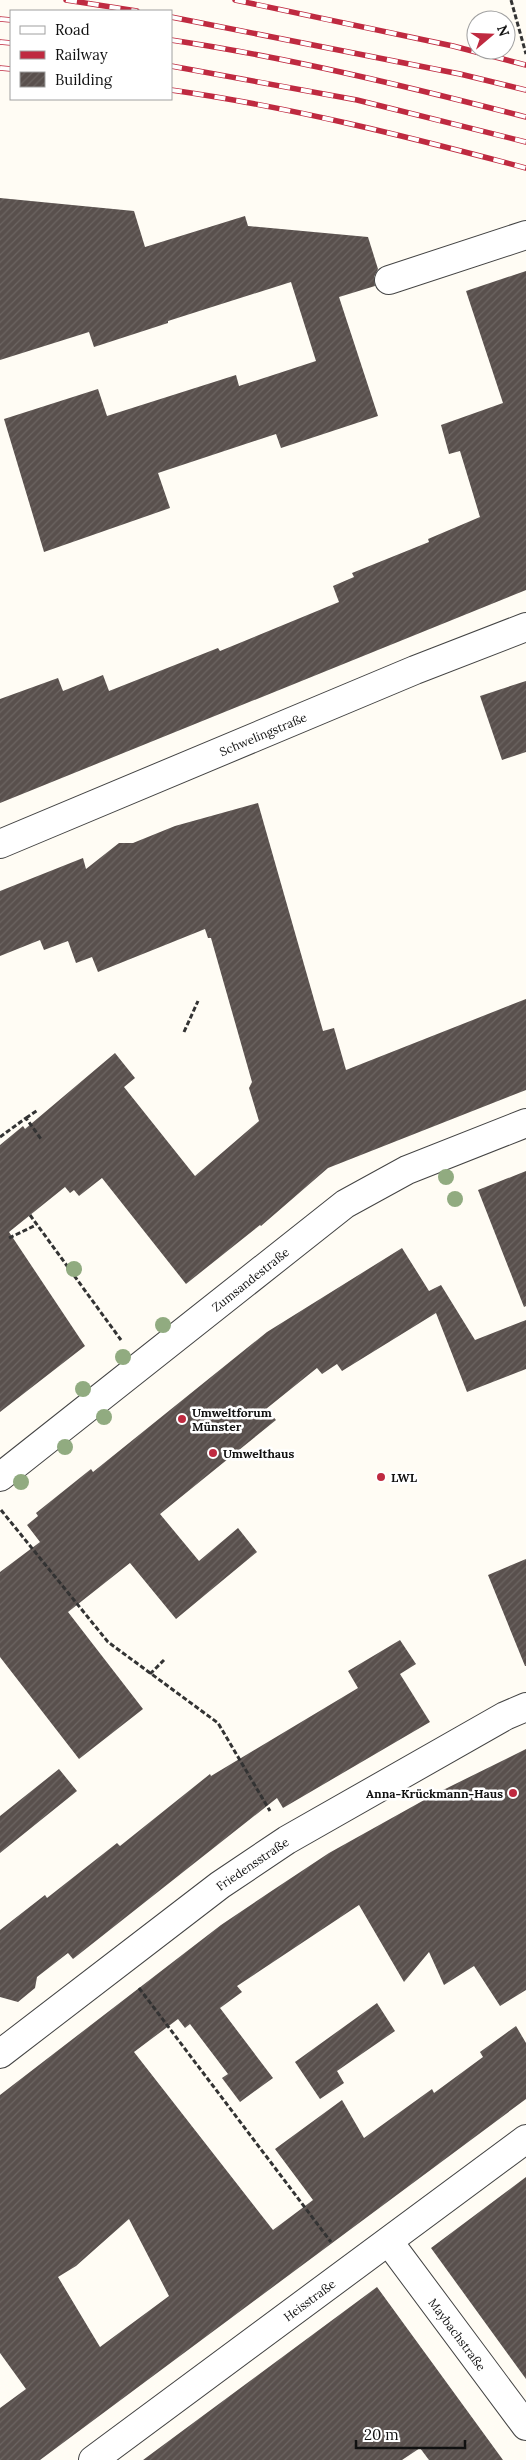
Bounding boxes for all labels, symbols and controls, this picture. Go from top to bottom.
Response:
legend [10,10,172,100]
north arrow [466,10,516,60]
text: Road [55,20,90,39]
text: N [493,23,514,39]
text: Railway [55,45,108,64]
text: Building [55,70,113,89]
street label: Schwelingstraße [217,709,309,759]
street label: Zumsandestraße [209,1244,292,1314]
place label: Umweltforum Münster [192,1405,272,1434]
marker: Umweltforum Münster [176,1413,188,1425]
place label: Umwelthaus [223,1446,295,1461]
marker: Umwelthaus [207,1447,219,1459]
place label: LWL [391,1470,418,1485]
marker: LWL [375,1471,387,1483]
place label: Anna-Krückmann-Haus [366,1786,503,1801]
marker: Anna-Krückmann-Haus [507,1787,519,1799]
street label: Friedensstraße [213,1833,292,1893]
street label: Heisstraße [280,2275,338,2324]
street label: Maybachstraße [426,2295,490,2374]
scale bar [356,2418,465,2450]
text: 20 m [364,2425,399,2444]

